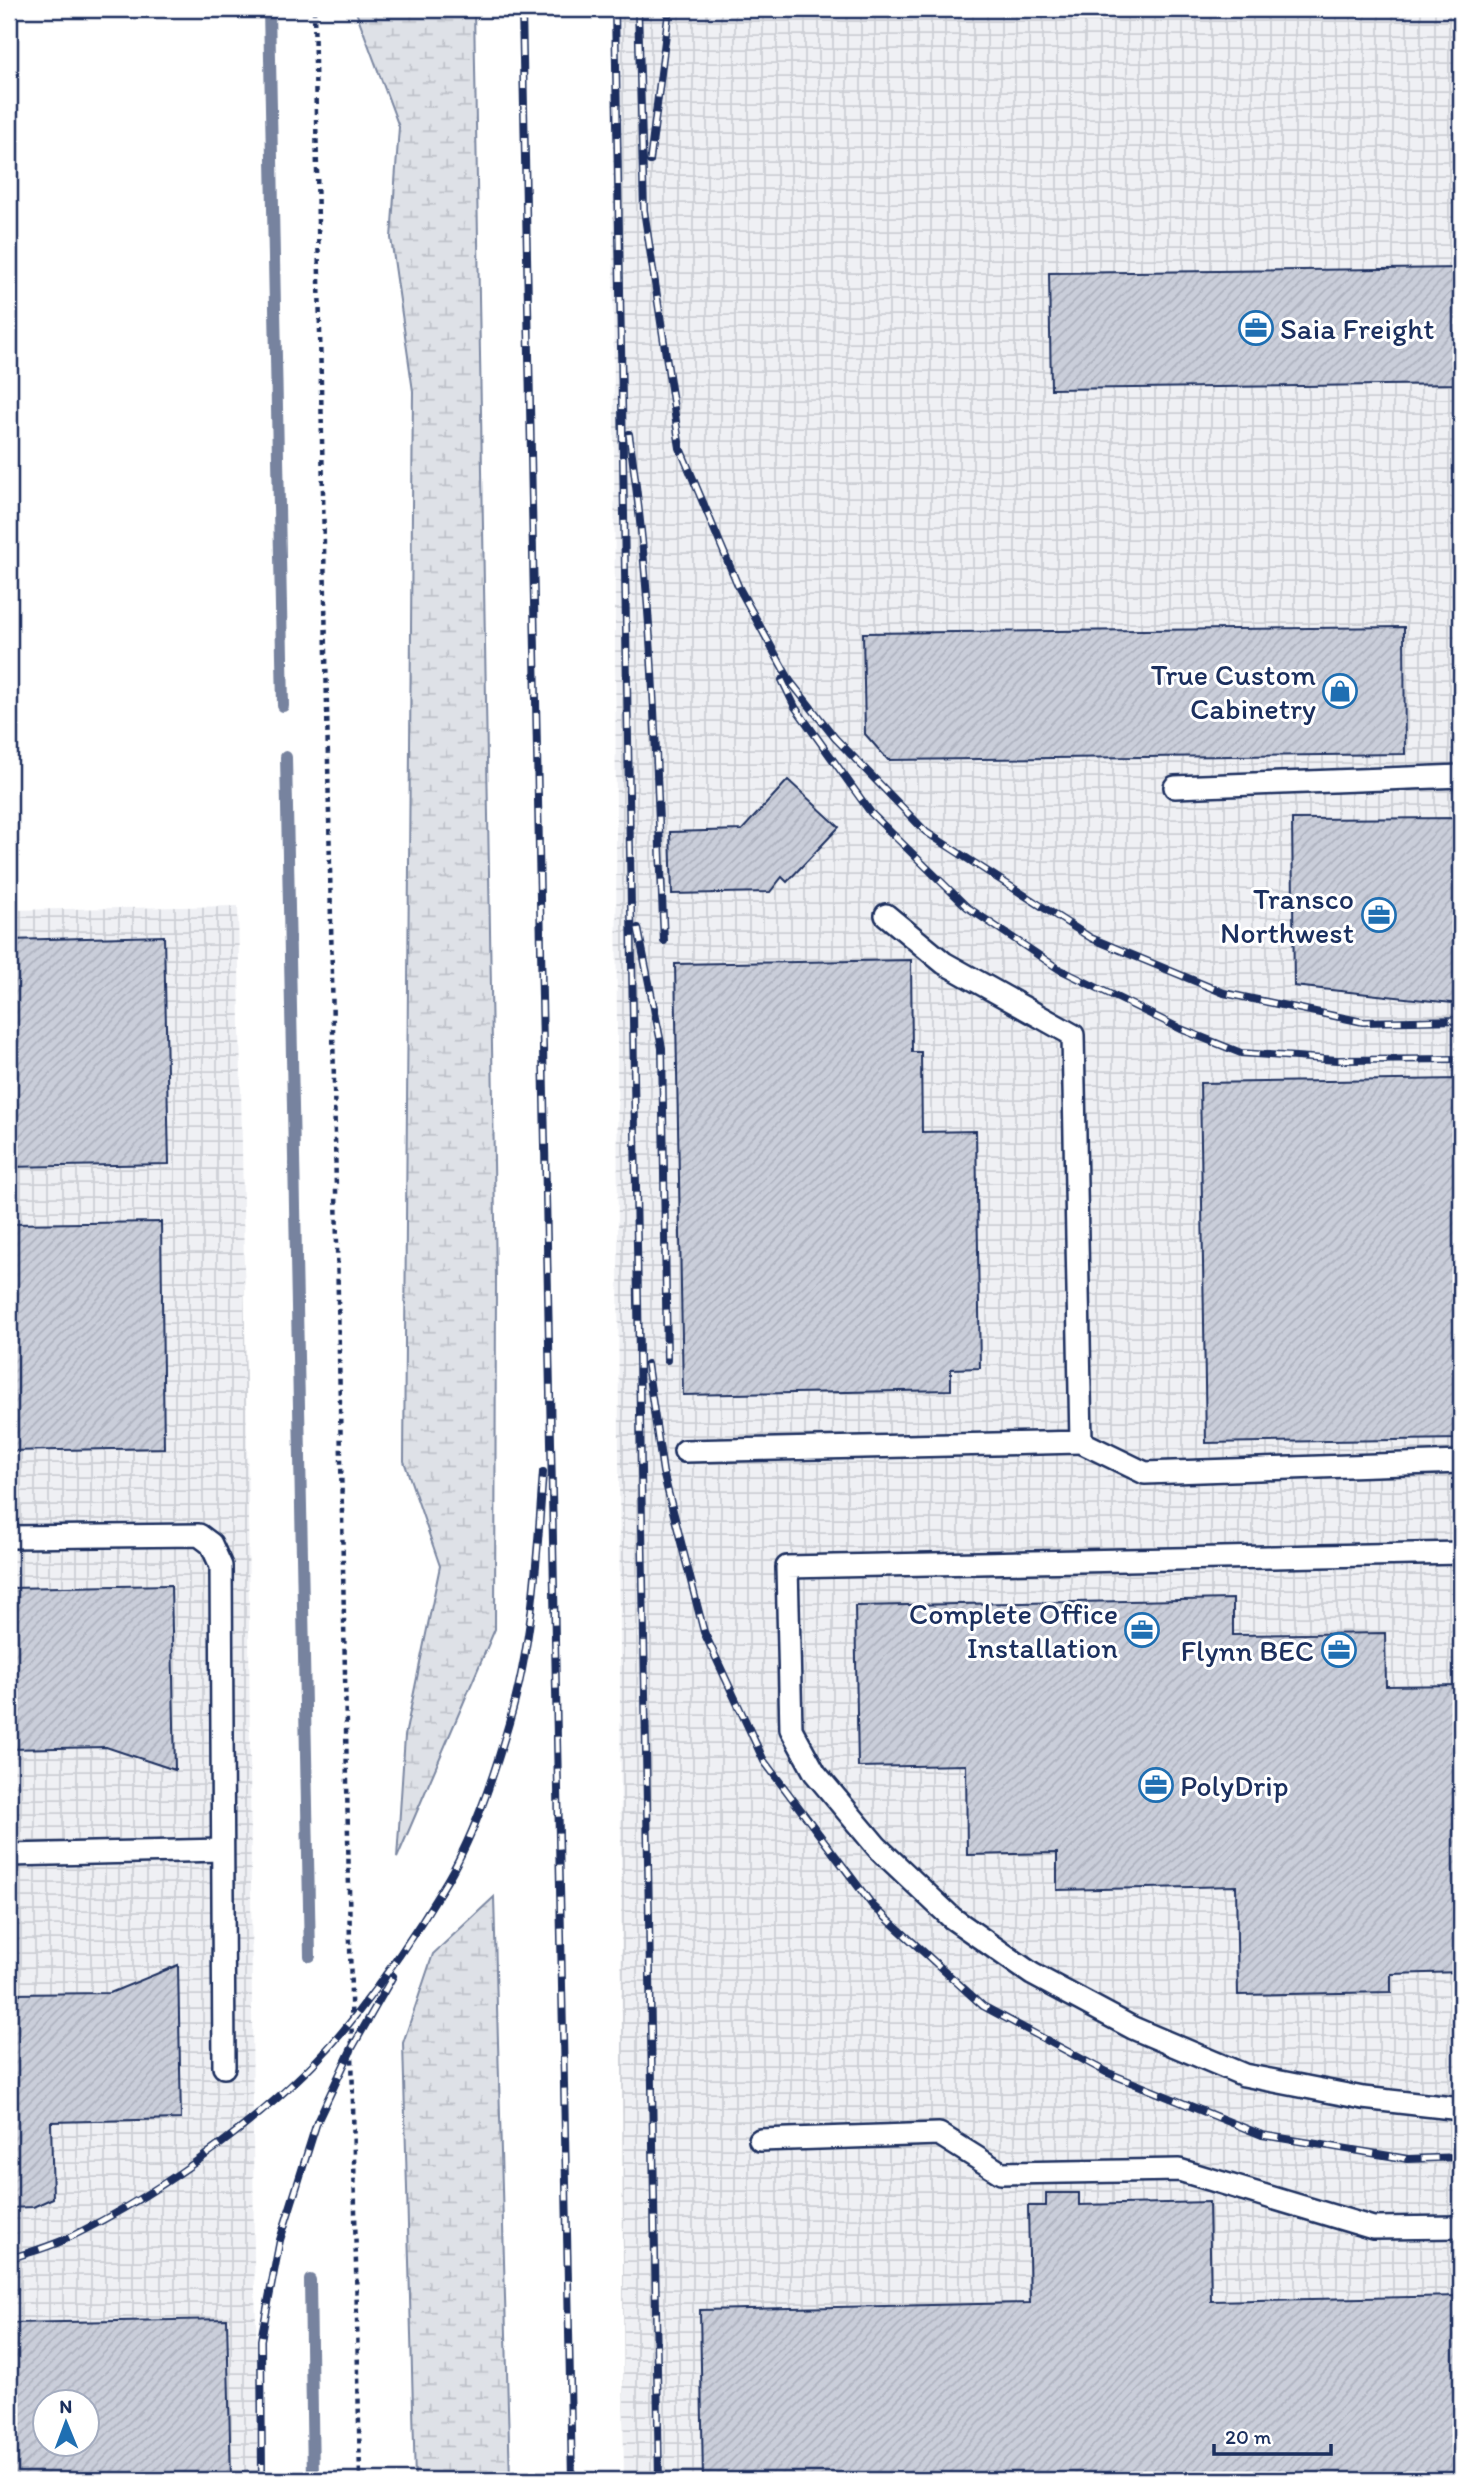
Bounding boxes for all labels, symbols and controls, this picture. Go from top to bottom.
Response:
office icon: Saia Freight [1237,309,1275,347]
place label: Saia Freight [1280,310,1434,347]
place label: True Custom Cabinetry [1151,656,1316,727]
shop icon: True Custom Cabinetry [1321,672,1359,710]
place label: Transco Northwest [1220,880,1354,951]
office icon: Transco Northwest [1360,896,1398,934]
place label: Complete Office Installation [909,1595,1118,1666]
office icon: Complete Office Installation [1123,1611,1161,1649]
office icon: Flynn BEC [1320,1631,1358,1669]
place label: Flynn BEC [1181,1632,1314,1669]
office icon: PolyDrip [1137,1766,1175,1804]
place label: PolyDrip [1180,1767,1289,1804]
north arrow [32,2388,102,2458]
text: N [59,2395,72,2418]
scale bar [1214,2412,1332,2456]
text: 20 m [1225,2424,1272,2449]

